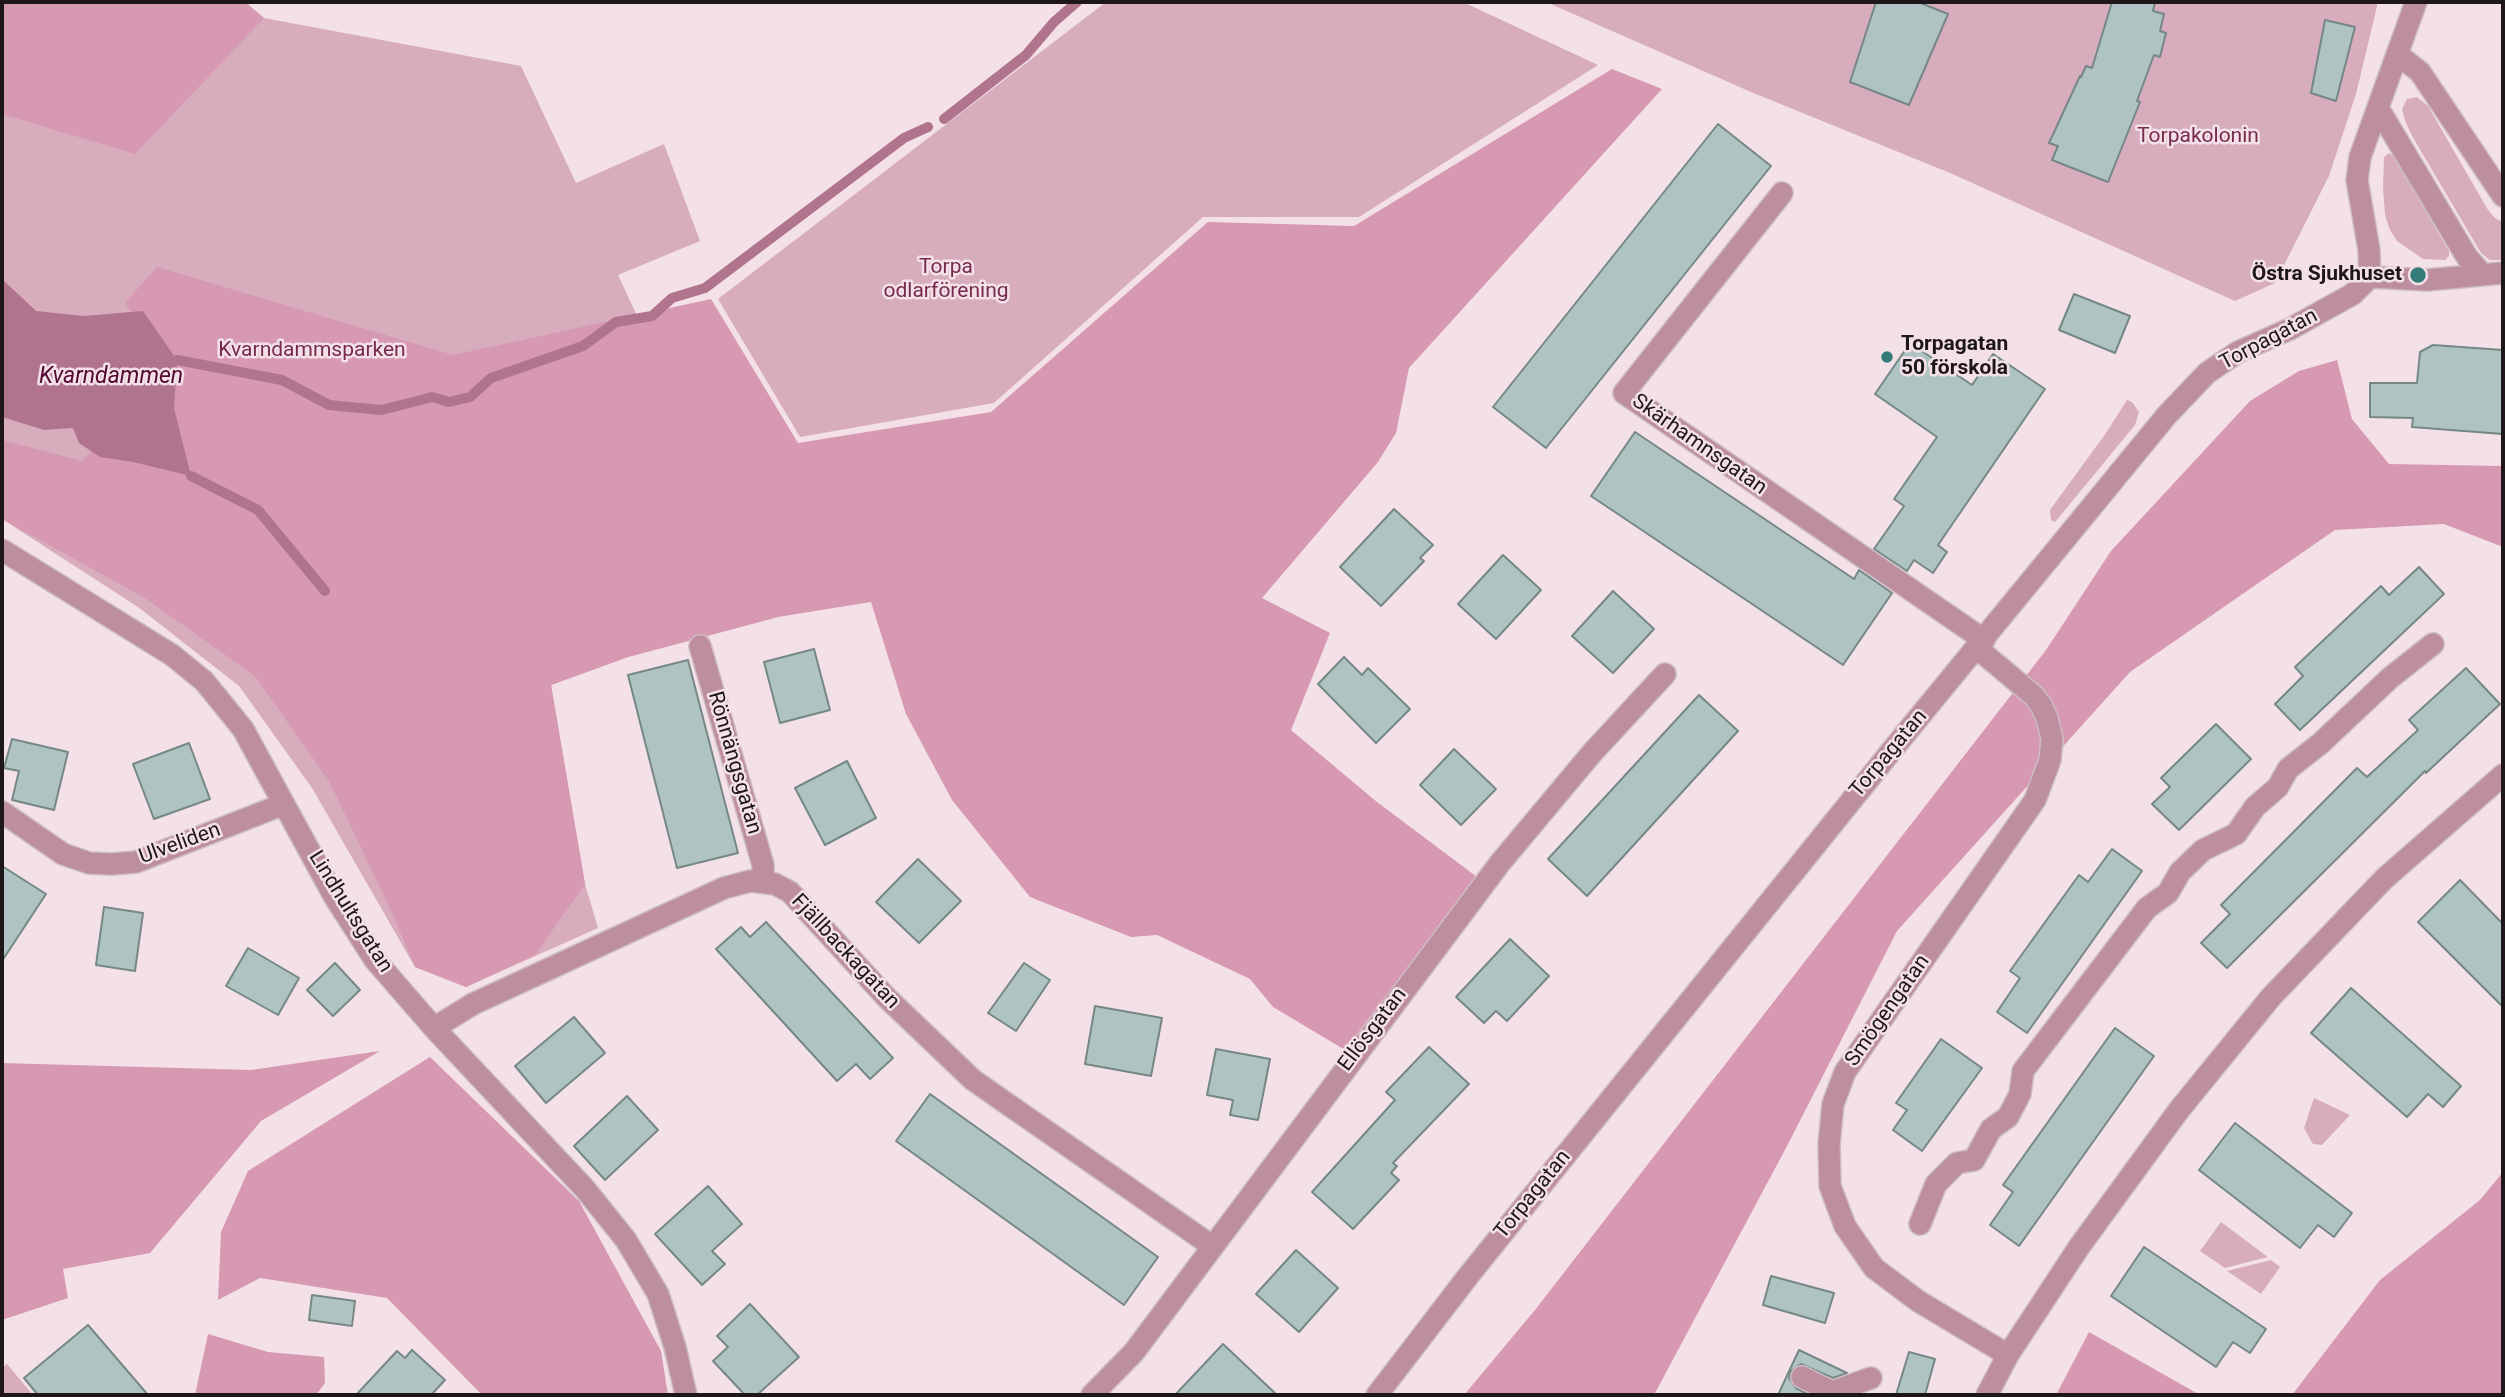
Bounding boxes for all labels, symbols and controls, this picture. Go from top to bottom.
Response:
park label: Torpakolonin [2137,124,2259,150]
park label: Torpa odlarförening [883,255,1009,305]
place label: Östra Sjukhuset [2252,262,2402,288]
marker: Östra Sjukhuset [2408,265,2428,285]
street label: Torpagatan [2216,304,2322,376]
place label: Torpagatan 50 förskola [1901,332,2008,382]
park label: Kvarndammsparken [218,338,406,364]
marker: Torpagatan 50 förskola [1879,349,1895,365]
water label: Kvarndammen [39,363,183,391]
street label: Skärhamnsgatan [1627,389,1771,501]
street label: Rönnängsgatan [702,689,766,837]
street label: Torpagatan [1845,705,1933,803]
street label: Ulveliden [136,818,224,870]
street label: Lindhultsgatan [303,846,397,978]
street label: Fjällbackagatan [785,889,905,1015]
street label: Smögengatan [1840,950,1936,1072]
street label: Ellösgatan [1333,983,1413,1077]
street label: Torpagatan [1490,1146,1576,1244]

